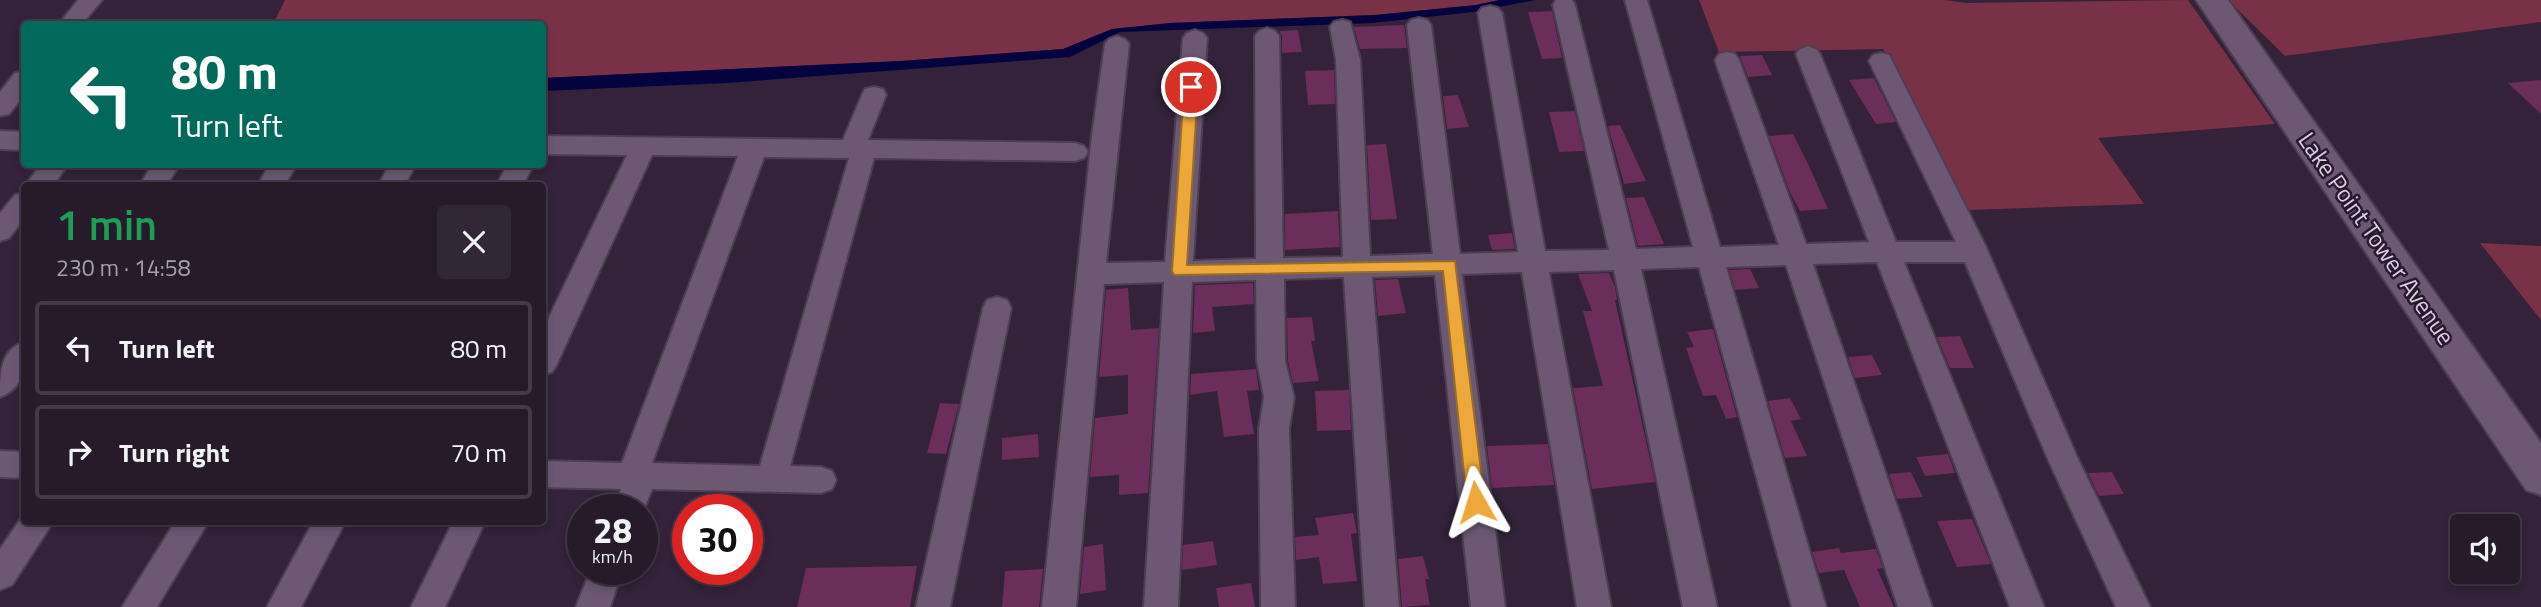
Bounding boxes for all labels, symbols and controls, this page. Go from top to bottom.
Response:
text: 80 m [171,33,278,108]
icon: left [56,49,147,140]
pin [1161,57,1221,117]
icon: arrive [1172,68,1210,106]
text: Turn left [171,101,283,149]
street label: Lake Point Tower Avenue [2290,124,2464,352]
text: 1 min [56,192,157,256]
button: close [437,205,511,279]
text: 230 m · 14:58 [56,250,191,285]
icon: left [60,329,98,367]
text: Turn left [119,329,214,368]
text: 80 m [450,329,507,368]
icon: right [60,433,98,471]
text: Turn right [119,433,230,472]
text: 70 m [450,433,507,472]
position arrow [1439,465,1513,539]
speed limit sign: 30 [672,494,763,585]
text: 28 [593,503,632,557]
map controls [2450,514,2520,584]
button: sound [2450,514,2520,584]
text: km/h [592,543,633,570]

